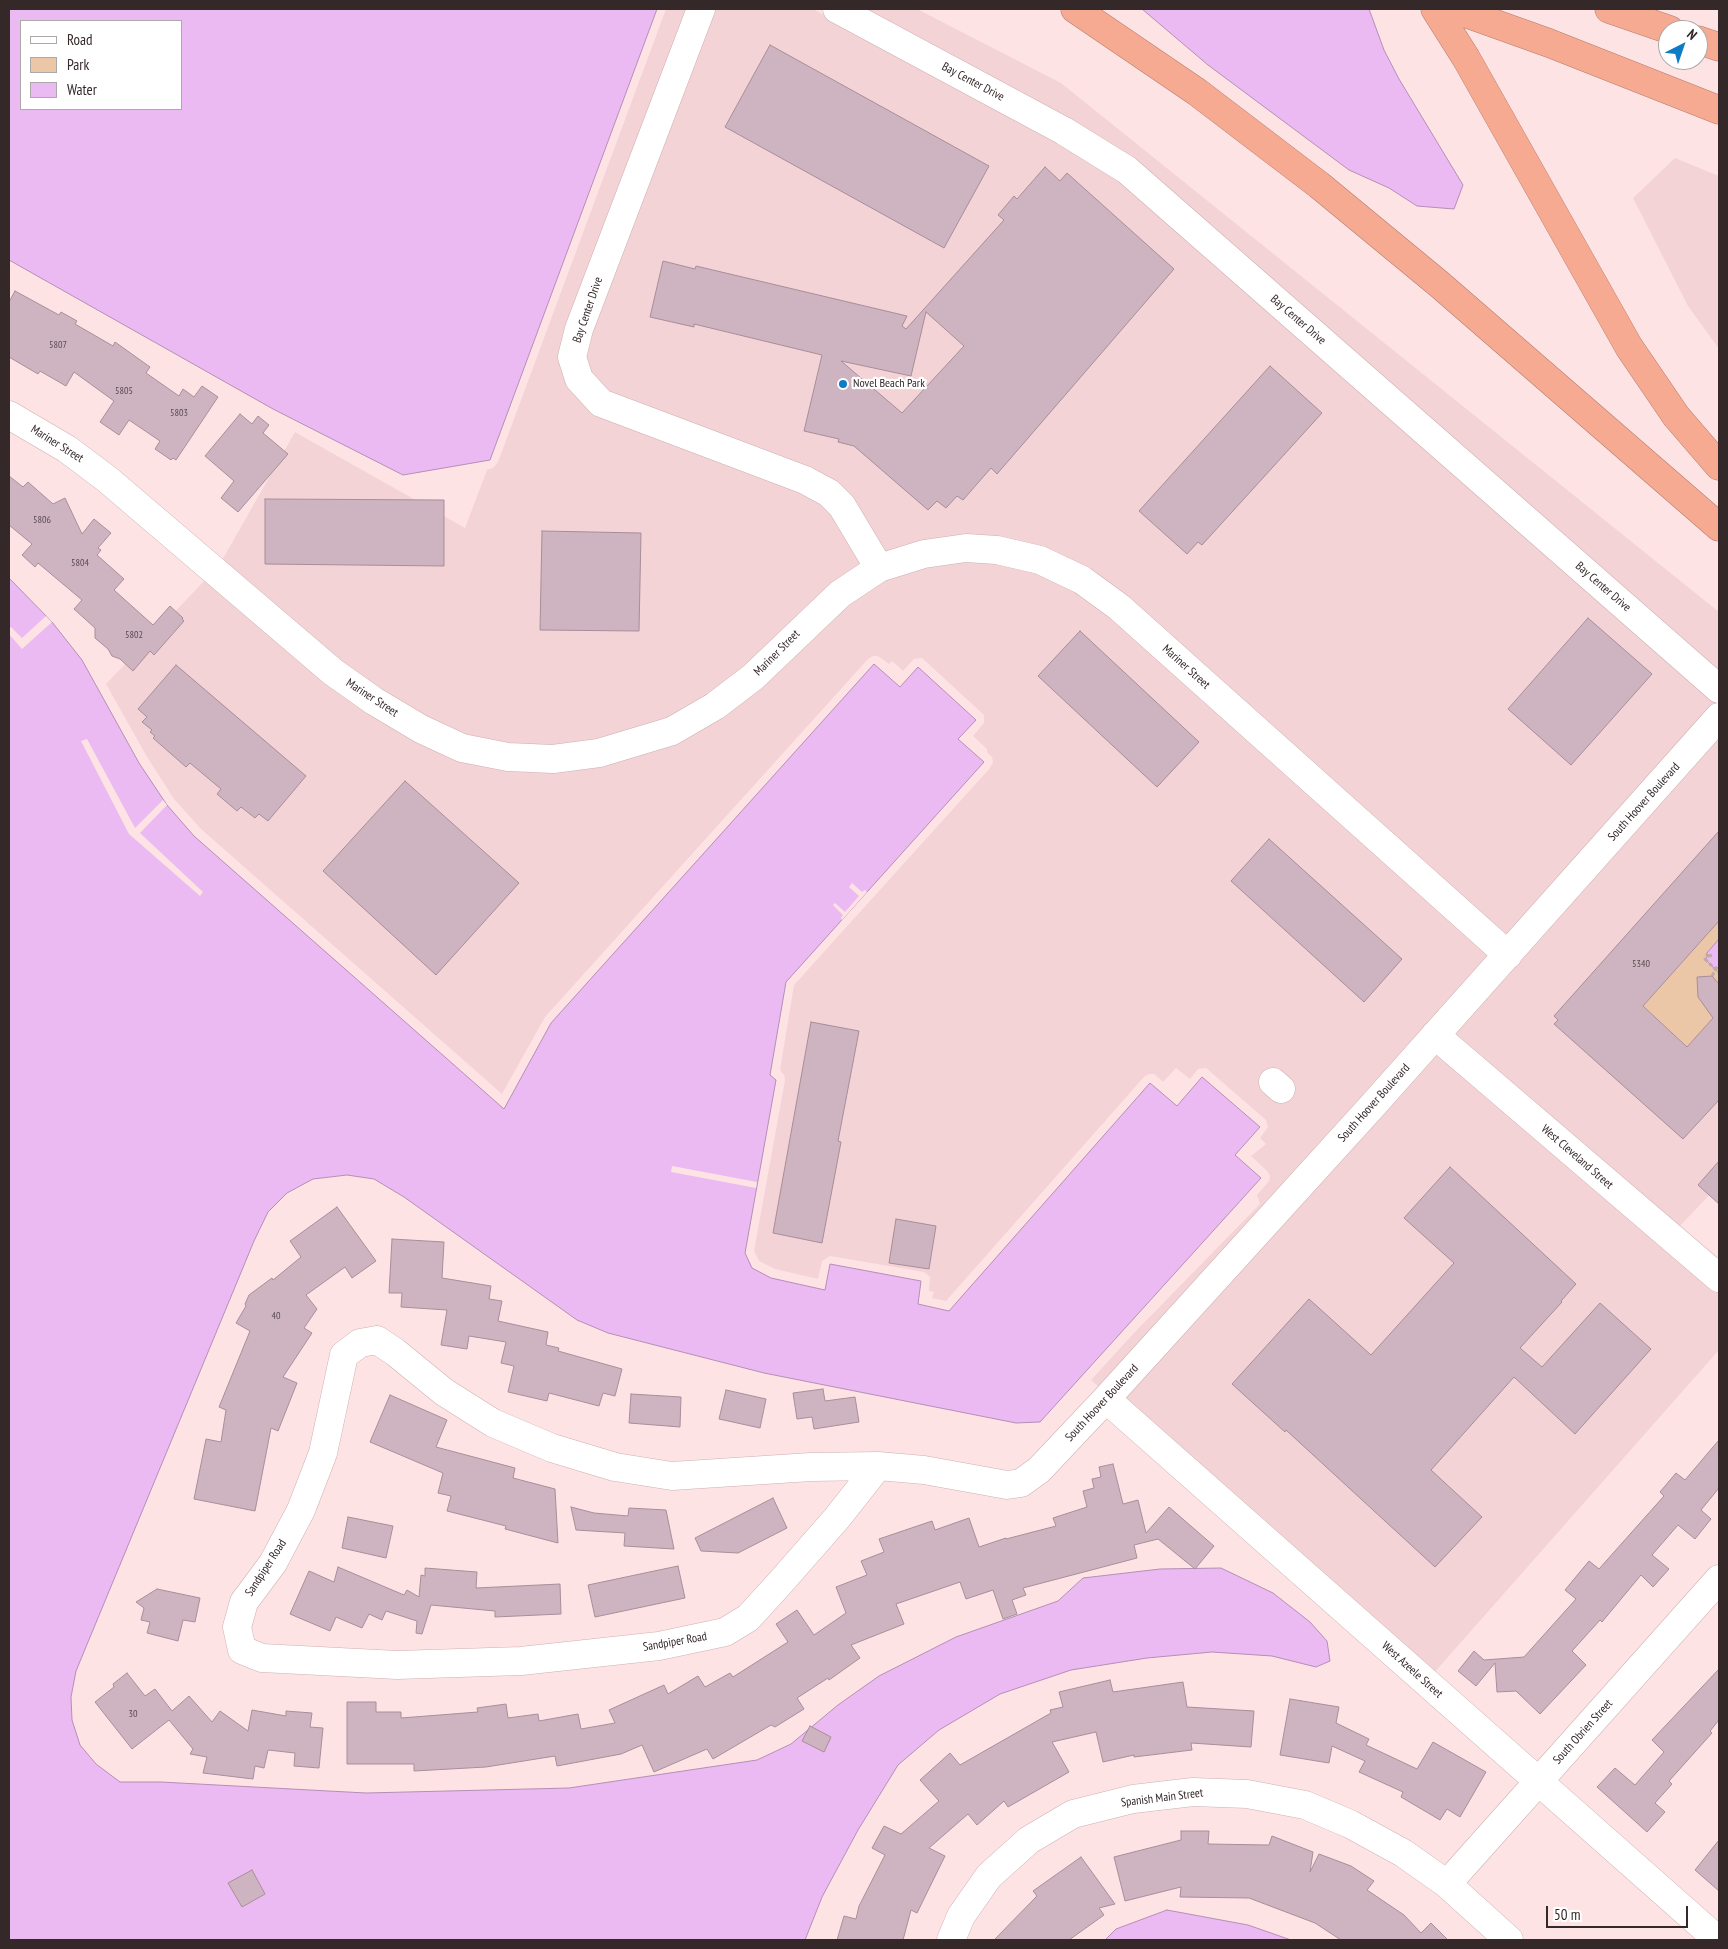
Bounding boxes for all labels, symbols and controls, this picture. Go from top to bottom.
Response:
legend [20,20,182,110]
north arrow [1658,20,1708,70]
text: N [1683,25,1701,44]
text: Road [67,30,93,49]
text: Park [67,55,89,74]
street label: Bay Center Drive [939,60,1007,104]
text: Water [67,80,97,99]
street label: Bay Center Drive [570,275,606,345]
street label: Bay Center Drive [1267,292,1329,348]
house number: 5807 [49,339,67,351]
place label: Novel Beach Park [853,377,925,391]
marker: Novel Beach Park [837,378,849,390]
house number: 5805 [115,385,133,397]
house number: 5803 [170,407,188,419]
street label: Mariner Street [28,422,86,466]
house number: 5806 [33,514,51,526]
house number: 5804 [71,557,89,569]
street label: Bay Center Drive [1572,559,1634,615]
street label: Mariner Street [751,627,803,679]
house number: 5802 [125,629,143,641]
street label: Mariner Street [1159,642,1213,692]
street label: Mariner Street [343,676,401,720]
street label: South Hoover Boulevard [1605,760,1683,844]
house number: 5340 [1632,958,1650,970]
street label: South Hoover Boulevard [1335,1061,1413,1145]
street label: West Cleveland Street [1538,1122,1616,1192]
house number: 40 [272,1310,280,1322]
street label: South Hoover Boulevard [1063,1361,1141,1445]
street label: Sandpiper Road [242,1537,290,1599]
street label: Sandpiper Road [642,1629,708,1655]
street label: West Azeele Street [1379,1639,1445,1701]
street label: South Obrien Street [1550,1697,1616,1767]
house number: 30 [129,1708,137,1720]
street label: Spanish Main Street [1120,1786,1204,1810]
scale bar [1548,1896,1690,1928]
text: 50 m [1554,1905,1580,1924]

